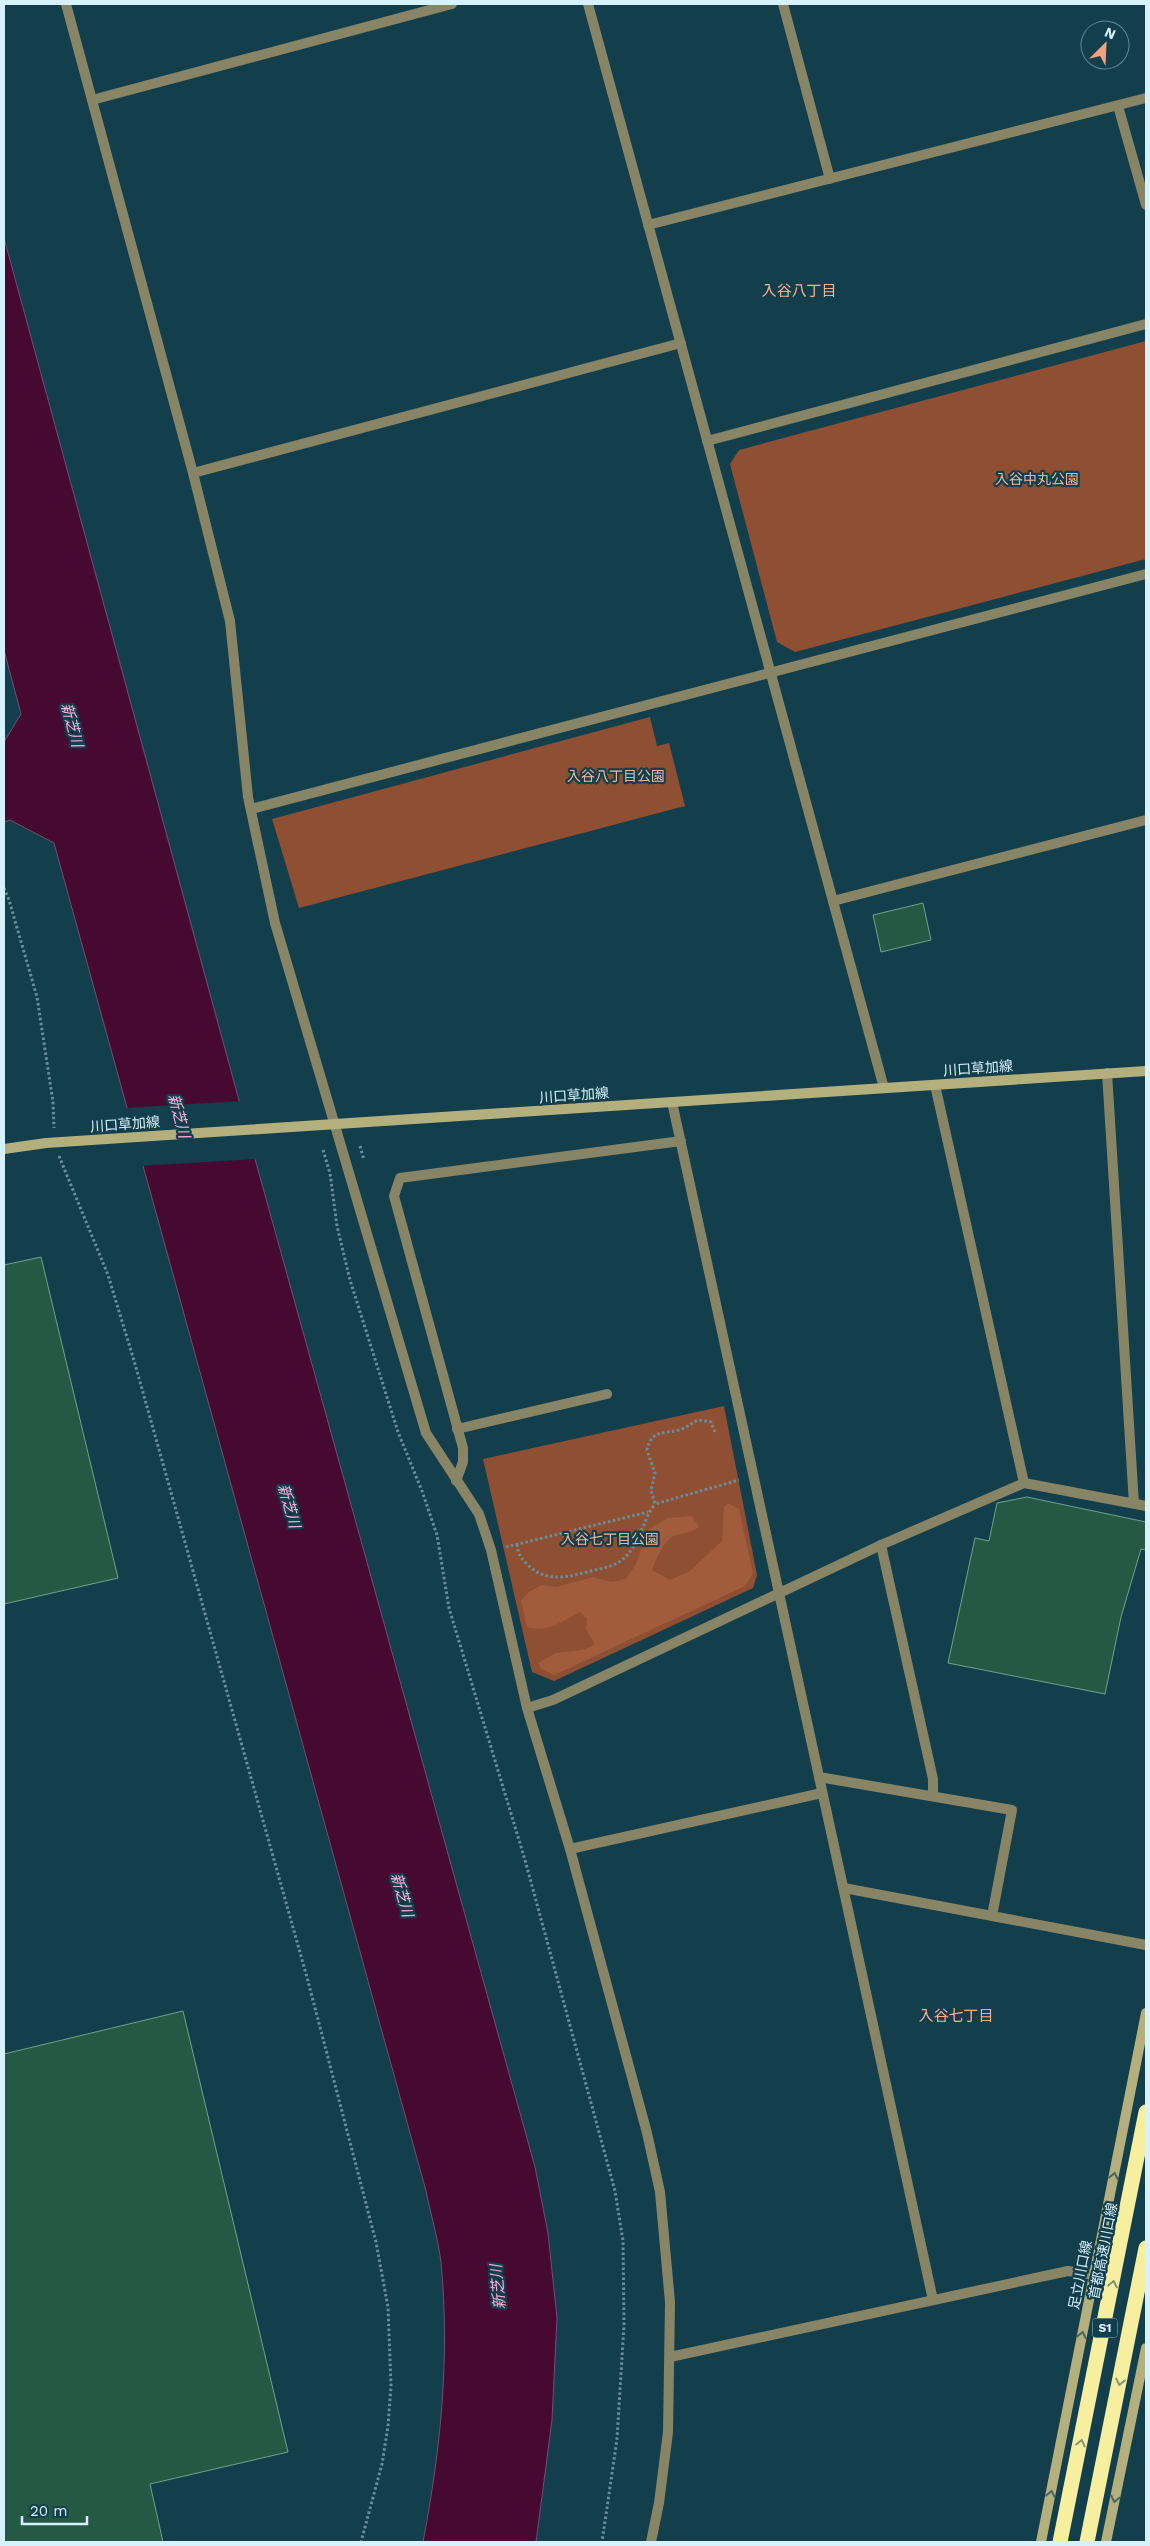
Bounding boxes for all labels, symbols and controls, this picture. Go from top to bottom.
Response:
north arrow [1080,20,1130,70]
text: N [1102,24,1118,43]
district label: 入谷八丁目 [761,282,837,300]
park label: 入谷中丸公園 [995,471,1079,487]
water label: 新芝川 [57,701,87,751]
park label: 入谷八丁目公園 [567,768,665,784]
street label: 川口草加線 [943,1058,1013,1078]
street label: 川口草加線 [539,1085,609,1105]
water label: 新芝川 [164,1092,194,1142]
street label: 川口草加線 [90,1114,160,1134]
water label: 新芝川 [274,1482,304,1532]
park label: 入谷七丁目公園 [561,1531,659,1547]
water label: 新芝川 [387,1871,417,1921]
district label: 入谷七丁目 [918,2007,994,2025]
one-way arrow [1108,2171,1118,2180]
street label: 首都高速川口線 [1086,2201,1120,2301]
street label: 足立川口線 [1065,2239,1095,2311]
water label: 新芝川 [487,2262,509,2310]
one-way arrow [1108,2280,1118,2288]
road number: S1 [1092,2318,1118,2338]
one-way arrow [1076,2331,1087,2339]
one-way arrow [1115,2377,1126,2386]
one-way arrow [1075,2439,1086,2448]
one-way arrow [1045,2490,1055,2499]
scale bar [22,2494,88,2526]
one-way arrow [1110,2495,1121,2503]
text: 20 m [30,2502,68,2520]

